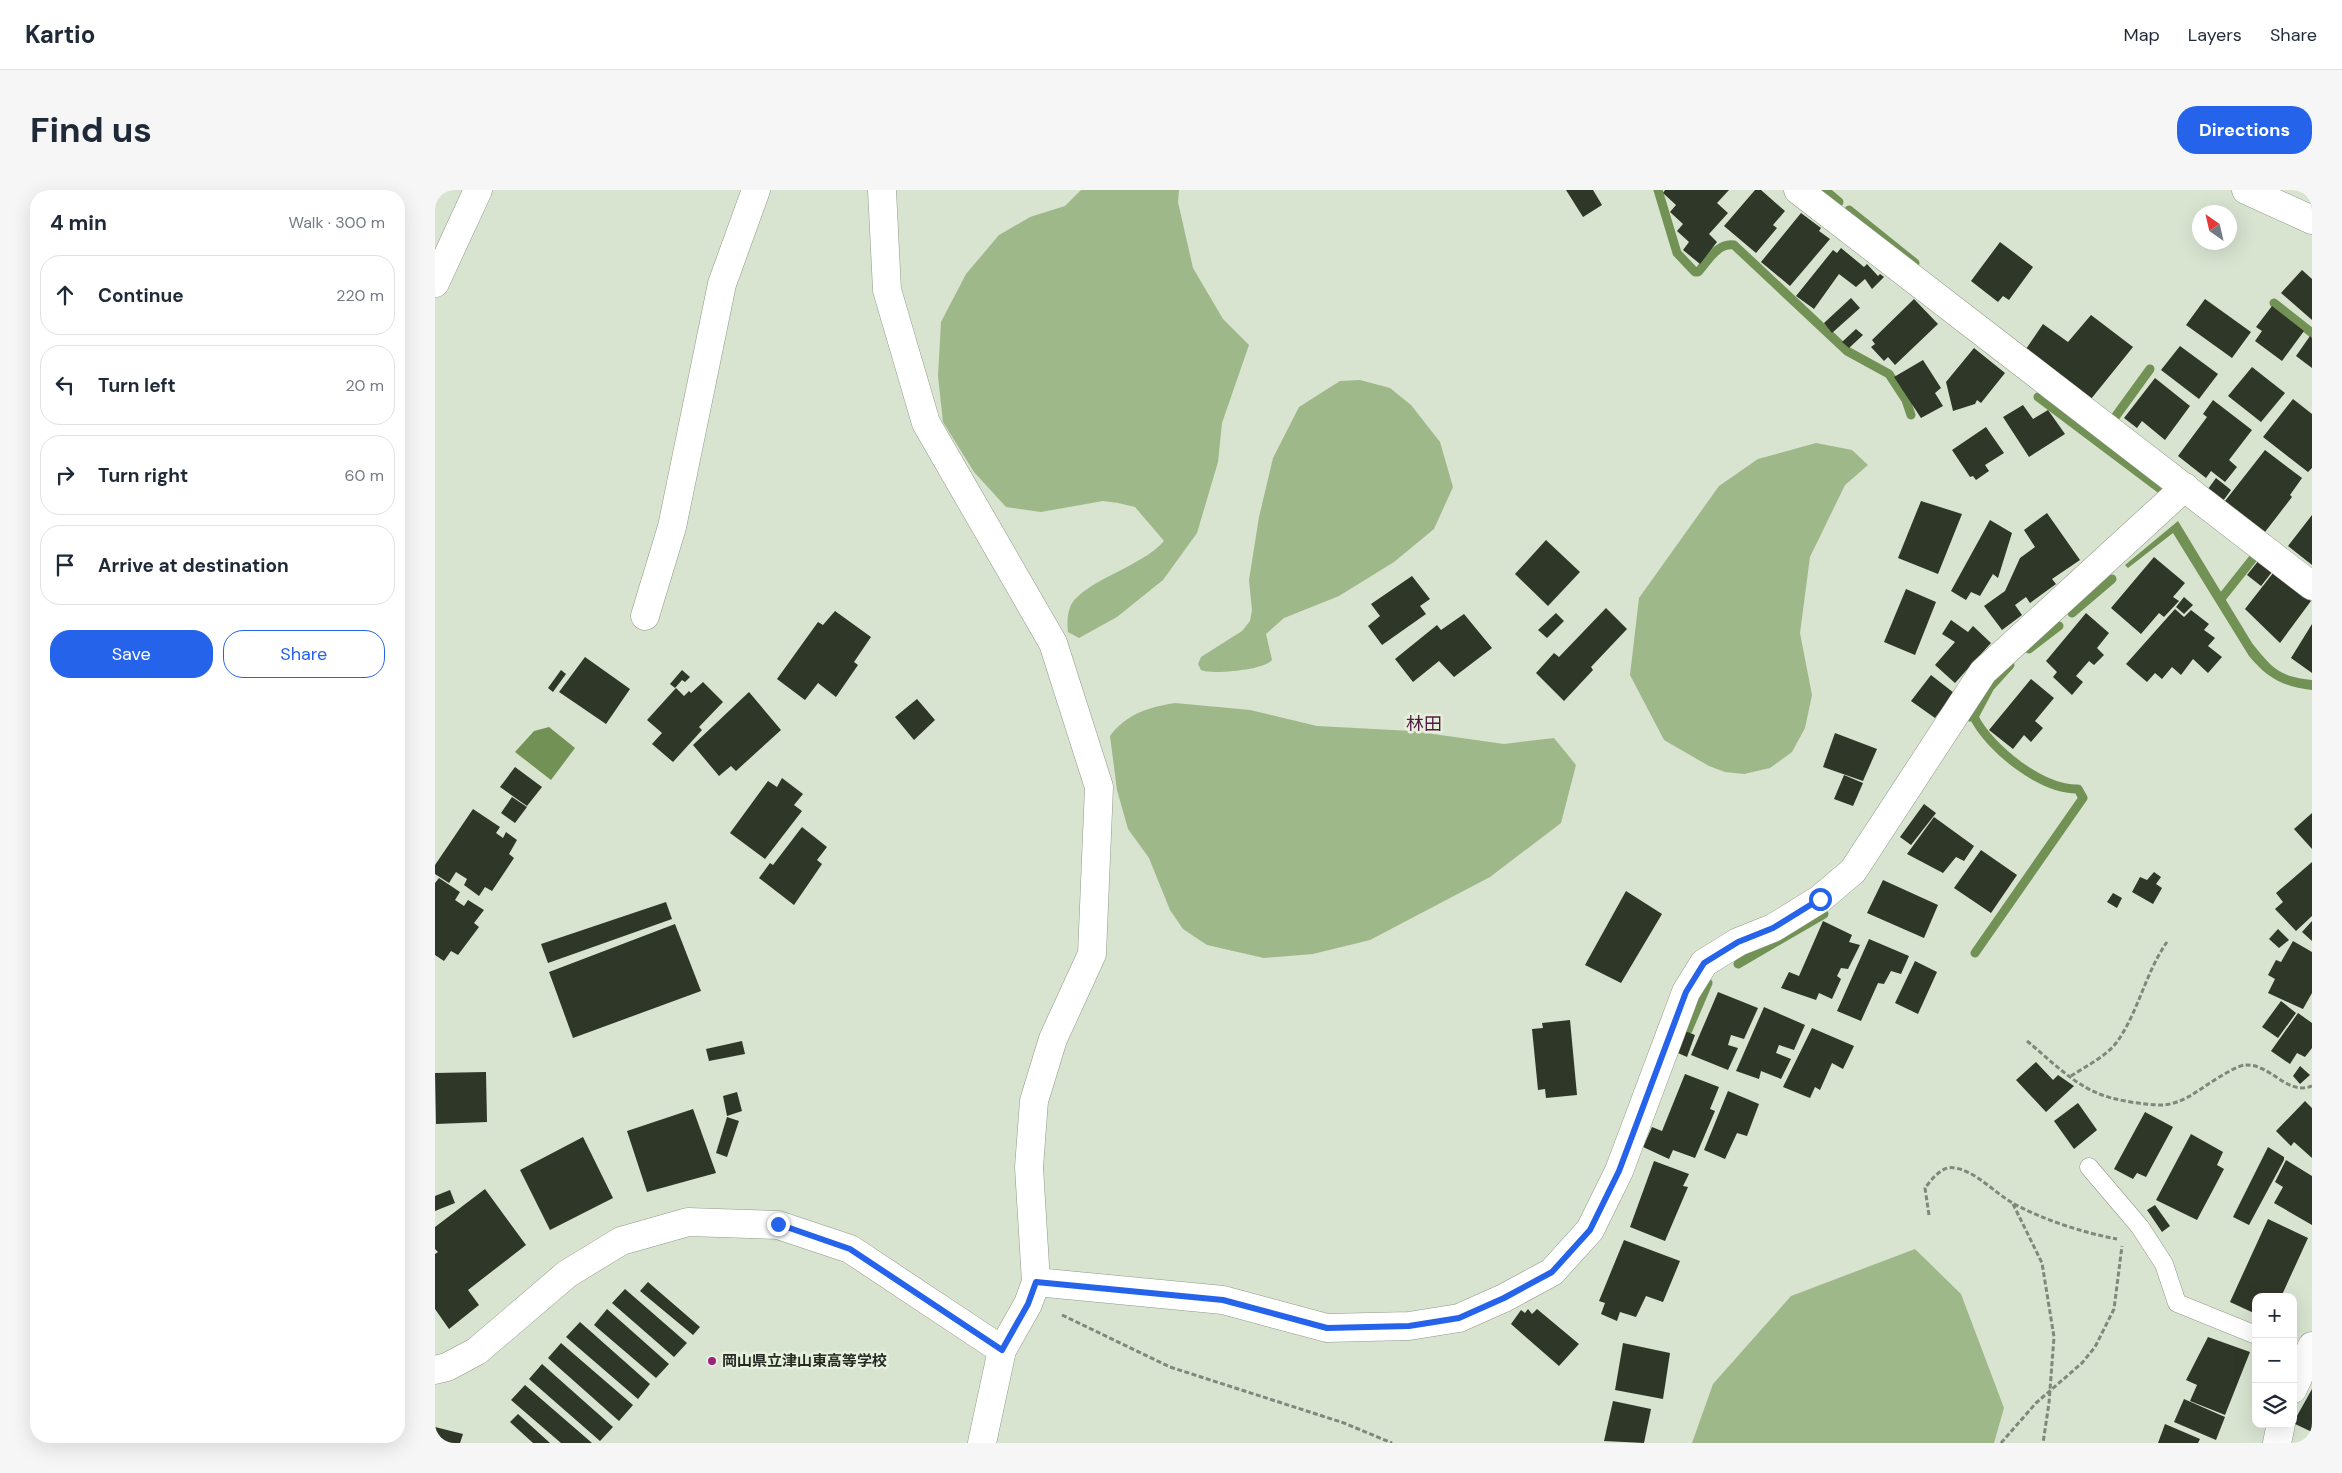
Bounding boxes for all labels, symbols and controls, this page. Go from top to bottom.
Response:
text: Kartio [25,19,95,50]
text: Map [2124,23,2160,47]
text: Layers [2188,23,2242,47]
text: Share [2270,23,2317,47]
button: Directions [2177,106,2312,154]
text: Find us [30,107,152,153]
north arrow [2192,205,2237,250]
text: 4 min [50,209,107,237]
text: Walk · 300 m [288,212,385,233]
icon: ahead [51,281,79,309]
text: Continue [98,283,184,308]
text: 220 m [336,285,384,306]
icon: left [51,371,79,399]
text: Turn left [98,373,176,398]
text: 20 m [345,375,384,396]
icon: right [51,461,79,489]
text: Turn right [98,463,188,488]
text: 60 m [344,465,384,486]
icon: arrive [51,551,79,579]
text: Arrive at destination [98,553,289,578]
button: Save [50,630,213,678]
button: Share [223,630,385,678]
district label: 林田 [1406,712,1442,736]
route start [1809,888,1832,911]
route end [767,1213,790,1236]
map controls [2252,1293,2297,1428]
button: + [2252,1293,2297,1338]
button: − [2252,1338,2297,1383]
place label: 岡山県立津山東高等学校 [722,1351,887,1371]
marker: 岡山県立津山東高等学校 [706,1355,718,1367]
button: layers [2252,1383,2297,1428]

